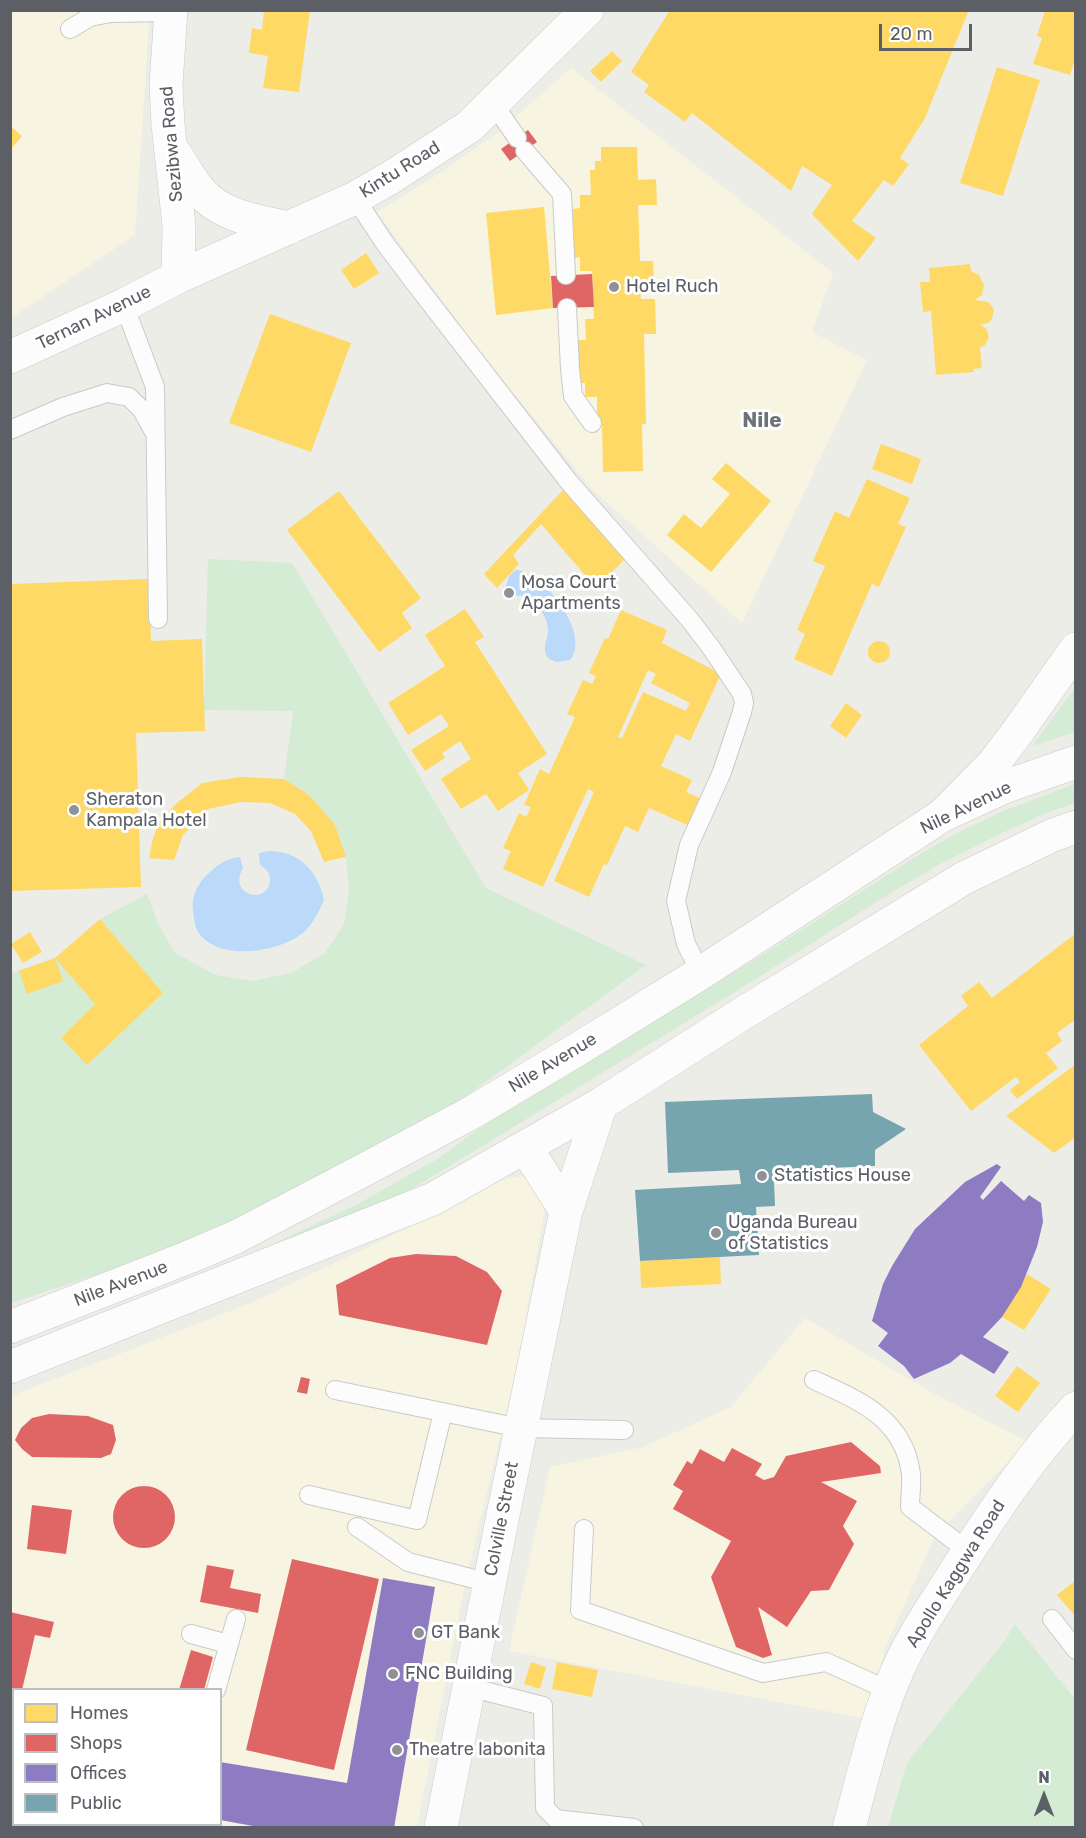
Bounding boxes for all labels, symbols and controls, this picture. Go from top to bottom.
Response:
scale bar [882,12,975,50]
text: 20 m [890,23,932,45]
street label: Sezibwa Road [156,85,188,203]
street label: Kintu Road [356,137,444,203]
place label: Hotel Ruch [626,276,719,298]
marker: Hotel Ruch [607,280,621,294]
street label: Ternan Avenue [33,281,155,355]
district label: Nile [742,408,782,434]
place label: Mosa Court Apartments [521,572,621,614]
marker: Mosa Court Apartments [502,586,516,600]
street label: Nile Avenue [917,777,1015,839]
place label: Sheraton Kampala Hotel [86,789,207,832]
marker: Sheraton Kampala Hotel [67,803,81,817]
street label: Nile Avenue [505,1028,601,1098]
place label: Statistics House [774,1165,911,1187]
marker: Statistics House [755,1169,769,1183]
place label: Uganda Bureau of Statistics [728,1212,858,1254]
marker: Uganda Bureau of Statistics [709,1226,723,1240]
street label: Nile Avenue [71,1256,171,1312]
street label: Colville Street [480,1460,524,1578]
street label: Apollo Kaggwa Road [902,1496,1010,1652]
place label: GT Bank [431,1622,500,1644]
marker: GT Bank [412,1626,426,1640]
place label: FNC Building [405,1663,513,1685]
marker: FNC Building [386,1667,400,1681]
legend [12,1688,222,1826]
text: Homes [70,1702,128,1724]
text: Shops [70,1732,122,1754]
place label: Theatre labonita [409,1739,546,1761]
marker: Theatre labonita [390,1743,404,1757]
text: Offices [70,1762,127,1784]
north arrow [1014,1766,1074,1826]
text: N [1038,1768,1050,1787]
text: Public [70,1792,122,1814]

